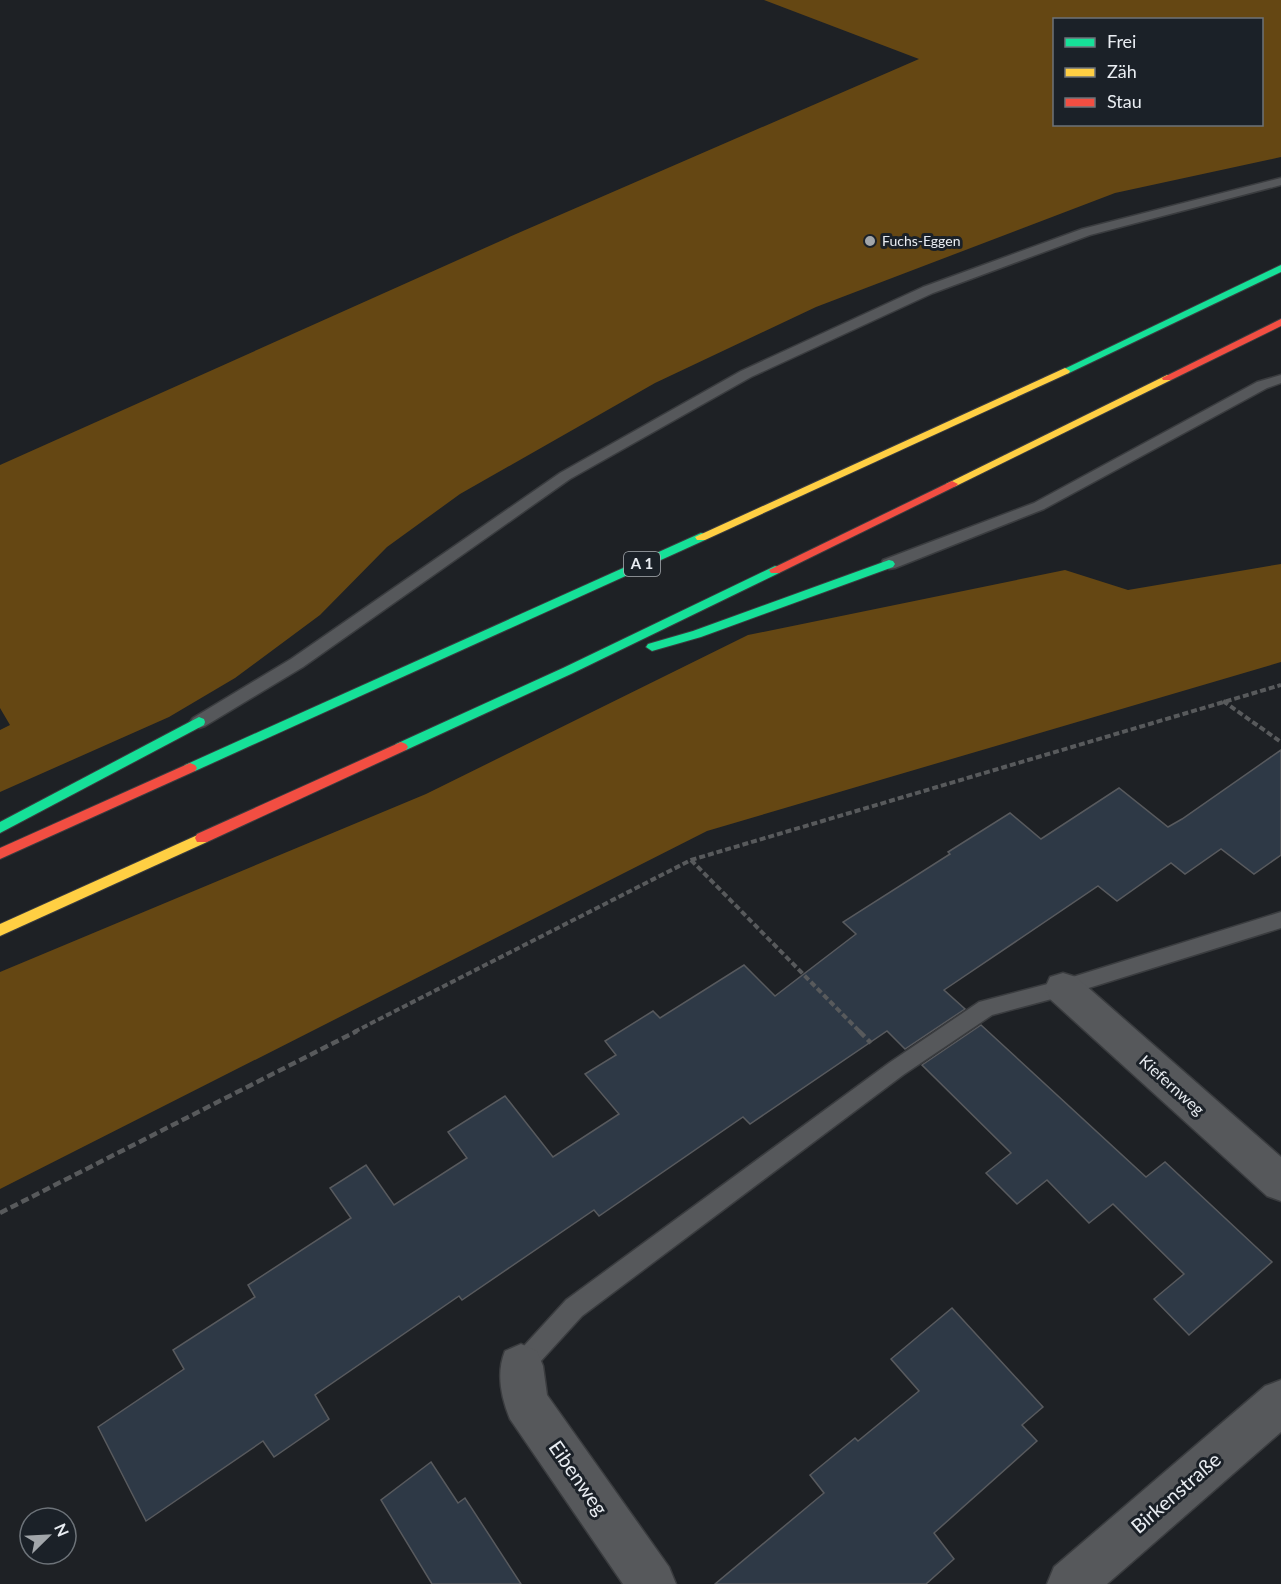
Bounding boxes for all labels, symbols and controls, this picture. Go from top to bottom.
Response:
legend [1053,18,1263,126]
text: Frei [1107,30,1136,52]
text: Zäh [1107,60,1137,82]
text: Stau [1107,90,1142,112]
place label: Fuchs-Eggen [882,232,960,249]
marker: Fuchs-Eggen [863,234,877,248]
road number: A 1 [624,552,660,576]
street label: Kiefernweg [1136,1051,1209,1119]
street label: Eibenweg [544,1435,613,1519]
street label: Birkenstraße [1126,1447,1225,1538]
north arrow [18,1506,78,1566]
text: N [51,1520,73,1539]

